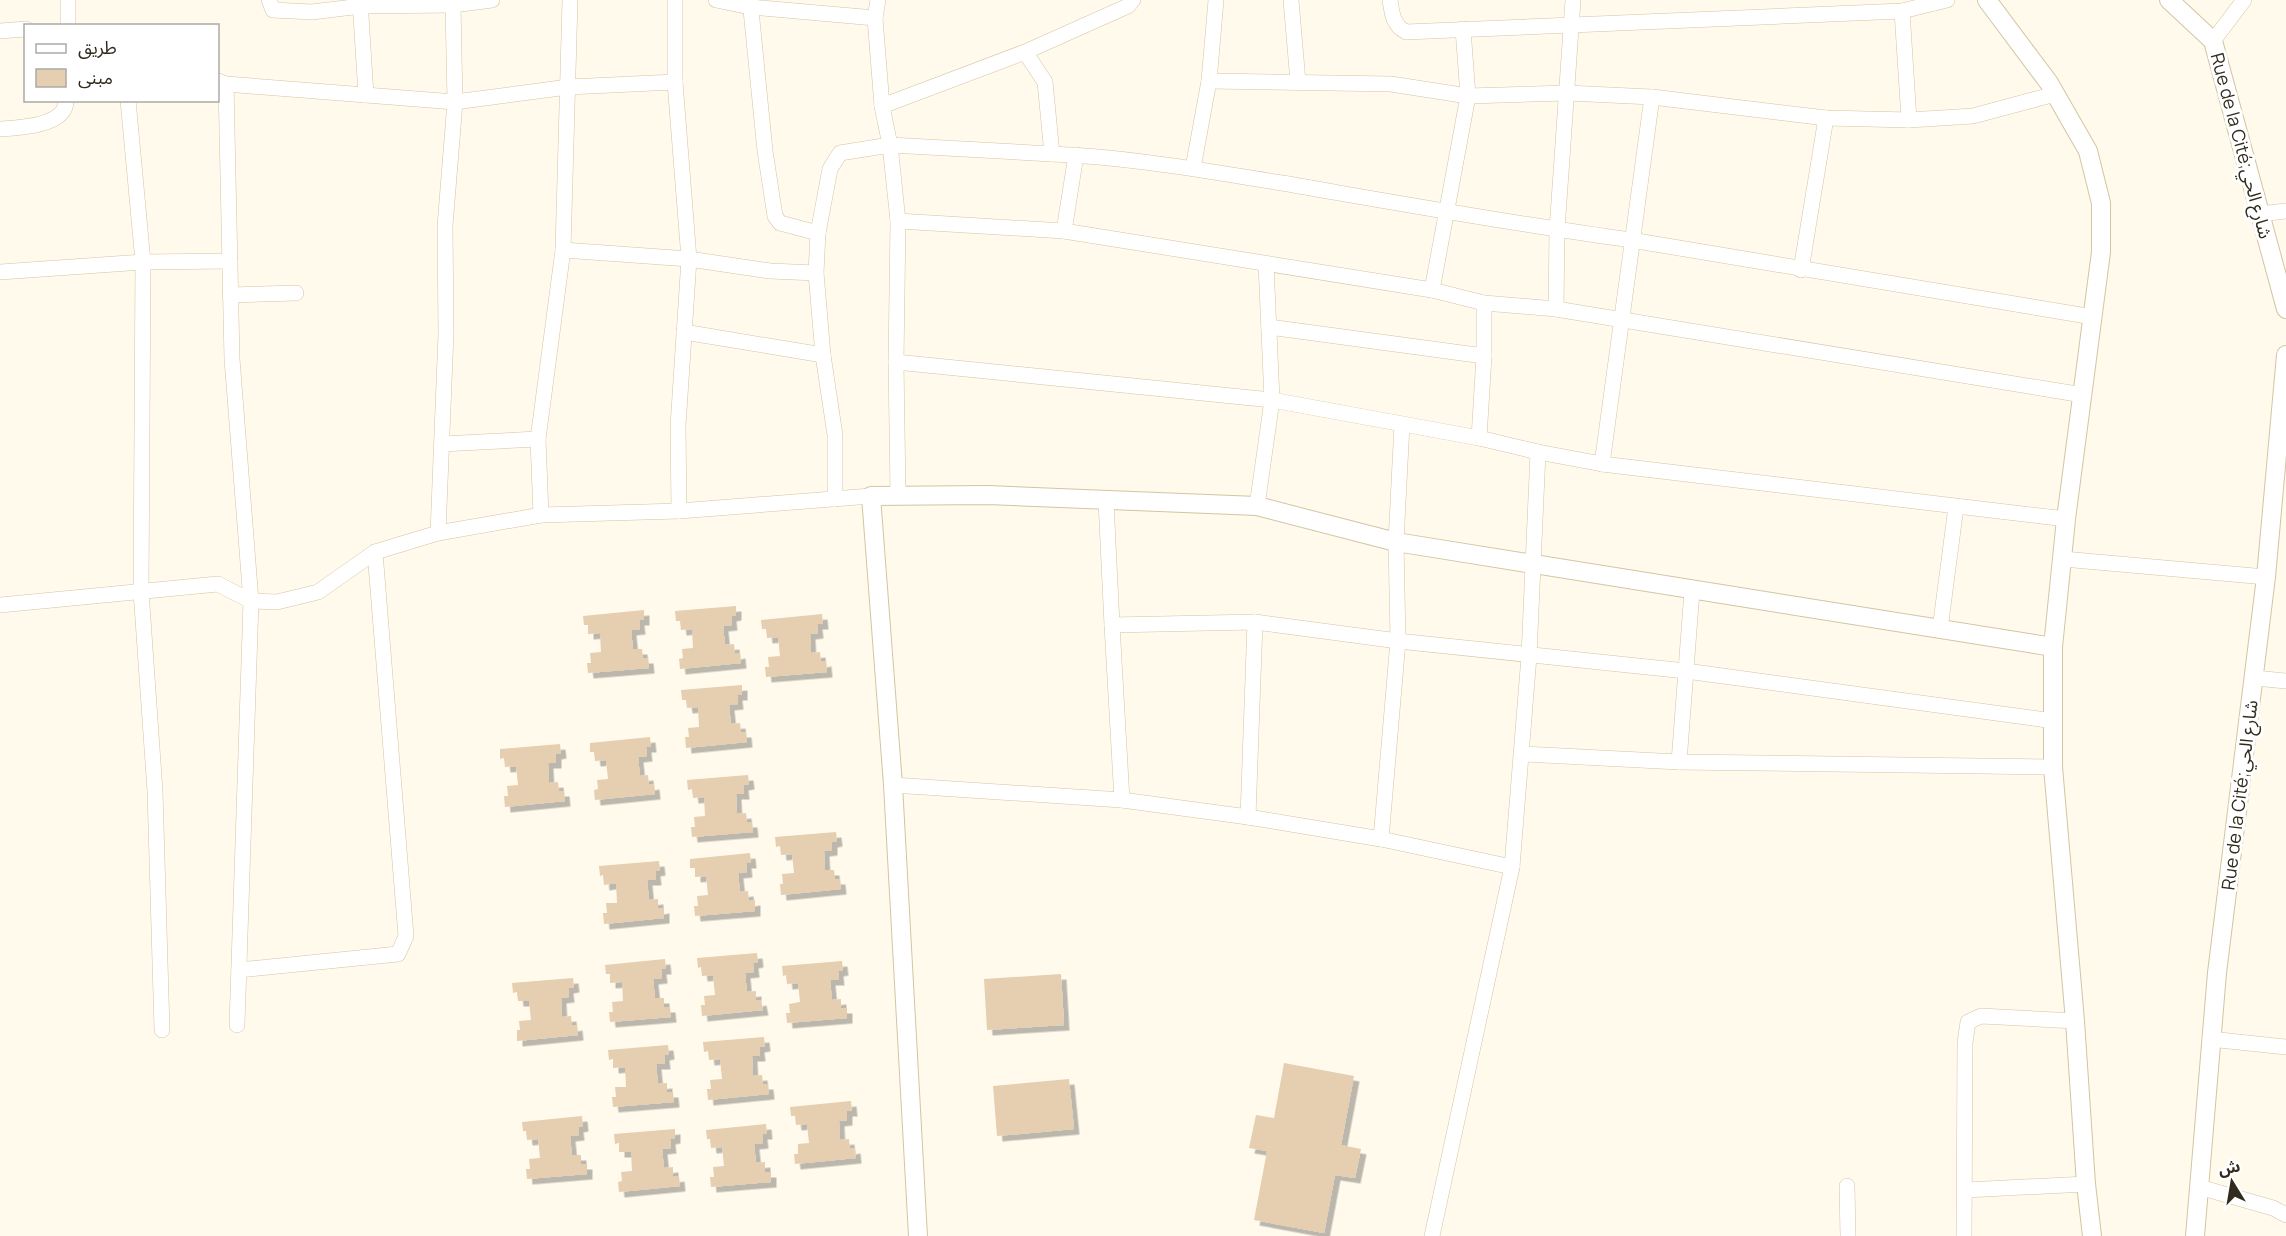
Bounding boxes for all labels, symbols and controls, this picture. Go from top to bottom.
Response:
legend [24,24,219,102]
text: طريق [78,35,117,59]
street label: Rue de la Cité;شارع الحي [2203,50,2278,242]
text: مبنى [78,65,113,89]
street label: Rue de la Cité;شارع الحي [2215,698,2266,892]
north arrow [2202,1152,2262,1212]
text: ش [2216,1154,2242,1180]

